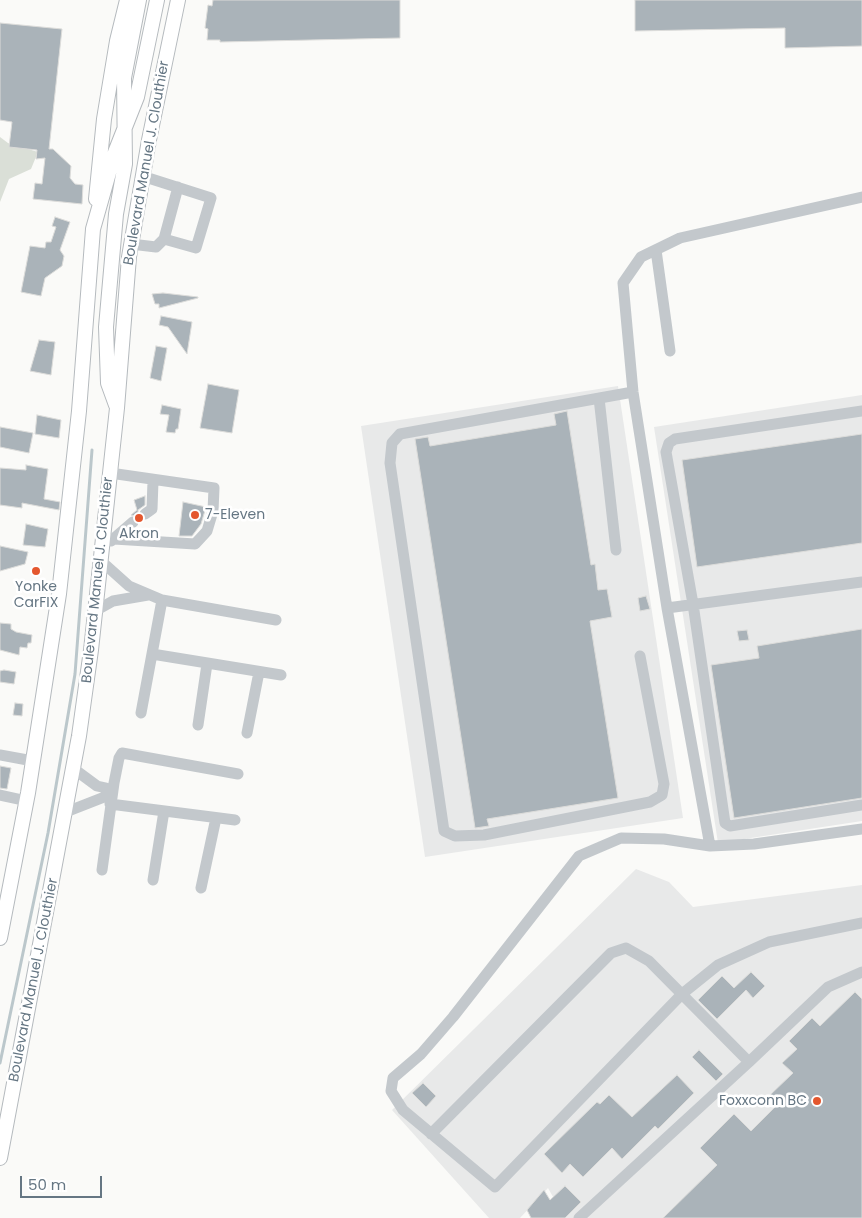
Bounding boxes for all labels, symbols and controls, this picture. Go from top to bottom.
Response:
street label: Boulevard Manuel J. Clouthier [121,59,173,267]
street label: Boulevard Manuel J. Clouthier [79,476,117,684]
place label: 7-Eleven [205,507,265,523]
marker: 7-Eleven [189,509,201,521]
marker: Akron [133,512,145,524]
place label: Akron [119,526,159,542]
marker: Yonke CarFIX [30,565,42,577]
place label: Yonke CarFIX [14,579,58,612]
street label: Boulevard Manuel J. Clouthier [6,877,62,1083]
place label: Foxxconn BC [719,1093,807,1109]
marker: Foxxconn BC [811,1095,823,1107]
scale bar [22,1166,105,1198]
text: 50 m [28,1174,66,1195]

